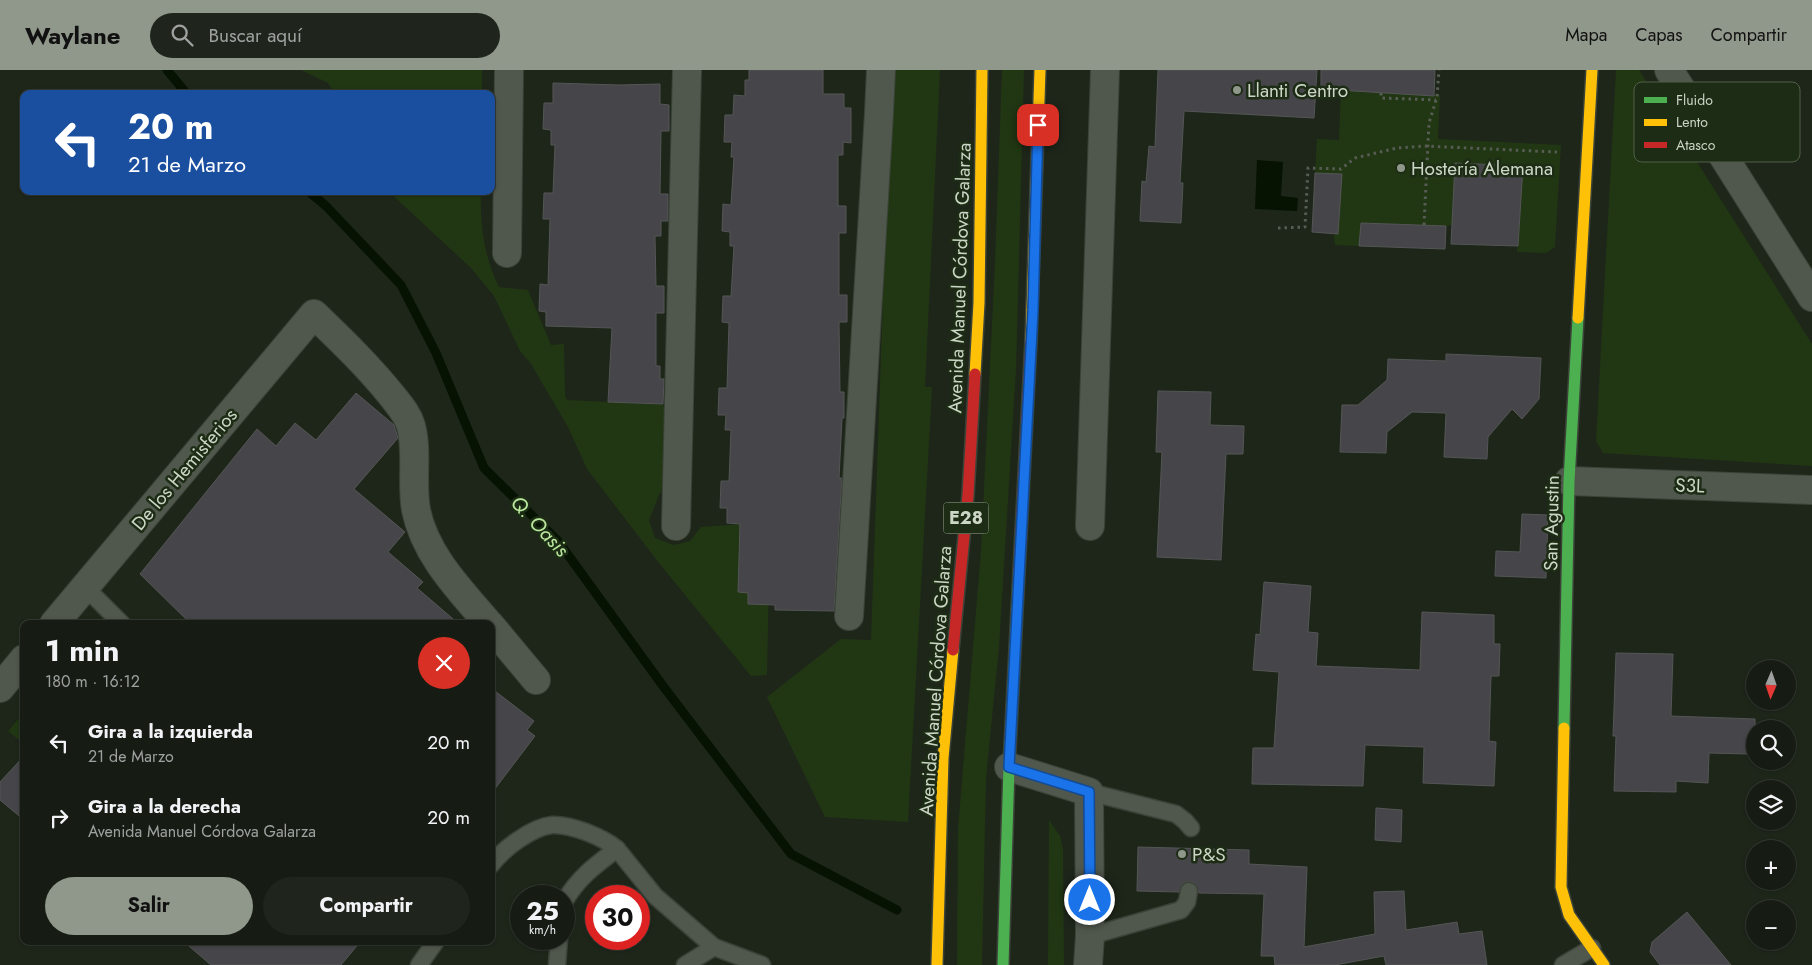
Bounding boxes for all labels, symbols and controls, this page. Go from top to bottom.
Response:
search box [150,13,500,58]
text: Waylane [25,18,120,53]
icon: search [168,21,196,49]
text: Buscar aquí [208,22,302,49]
text: Mapa [1565,22,1607,48]
text: Capas [1635,22,1683,48]
text: Compartir [1711,22,1787,48]
place label: Llanti Centro [1247,77,1348,104]
legend [1634,82,1800,162]
marker: Llanti Centro [1231,84,1243,96]
text: Fluido [1676,90,1713,110]
text: 20 m [128,102,213,152]
pin [1017,104,1059,146]
icon: left [45,110,110,175]
icon: arrive [1024,111,1052,139]
text: Lento [1676,112,1708,132]
text: Atasco [1676,135,1716,155]
street label: Avenida Manuel Córdova Galarza [941,142,978,414]
text: 21 de Marzo [128,148,246,180]
place label: Hostería Alemana [1411,155,1553,182]
marker: Hostería Alemana [1395,162,1407,174]
street label: De los Hemisferios [125,402,244,536]
street label: S3L [1675,471,1706,500]
street label: San Agustin [1537,475,1566,571]
water label: Q. Oasis [504,489,576,564]
road number: E28 [944,502,988,533]
street label: Avenida Manuel Córdova Galarza [913,545,958,817]
text: 1 min [45,629,119,672]
button: close [418,637,470,689]
north arrow [1746,660,1796,710]
map controls [1746,660,1796,950]
text: 180 m · 16:12 [45,670,140,693]
text: Gira a la izquierda [88,718,253,745]
button: search [1746,720,1796,770]
icon: left [45,729,73,757]
text: 20 m [427,729,470,756]
text: 21 de Marzo [88,745,174,768]
button: layers [1746,780,1796,830]
text: Gira a la derecha [88,793,241,820]
icon: right [45,804,73,832]
text: 20 m [427,804,470,831]
text: Avenida Manuel Córdova Galarza [88,820,316,843]
button: + [1746,840,1796,890]
place label: P&S [1192,841,1226,868]
marker: P&S [1176,848,1188,860]
position arrow [1063,873,1115,925]
button: Salir [45,877,253,935]
button: Compartir [263,877,470,935]
speed limit sign: 30 [585,885,650,950]
text: 25 [526,893,559,929]
button: − [1746,900,1796,950]
text: km/h [529,921,556,939]

